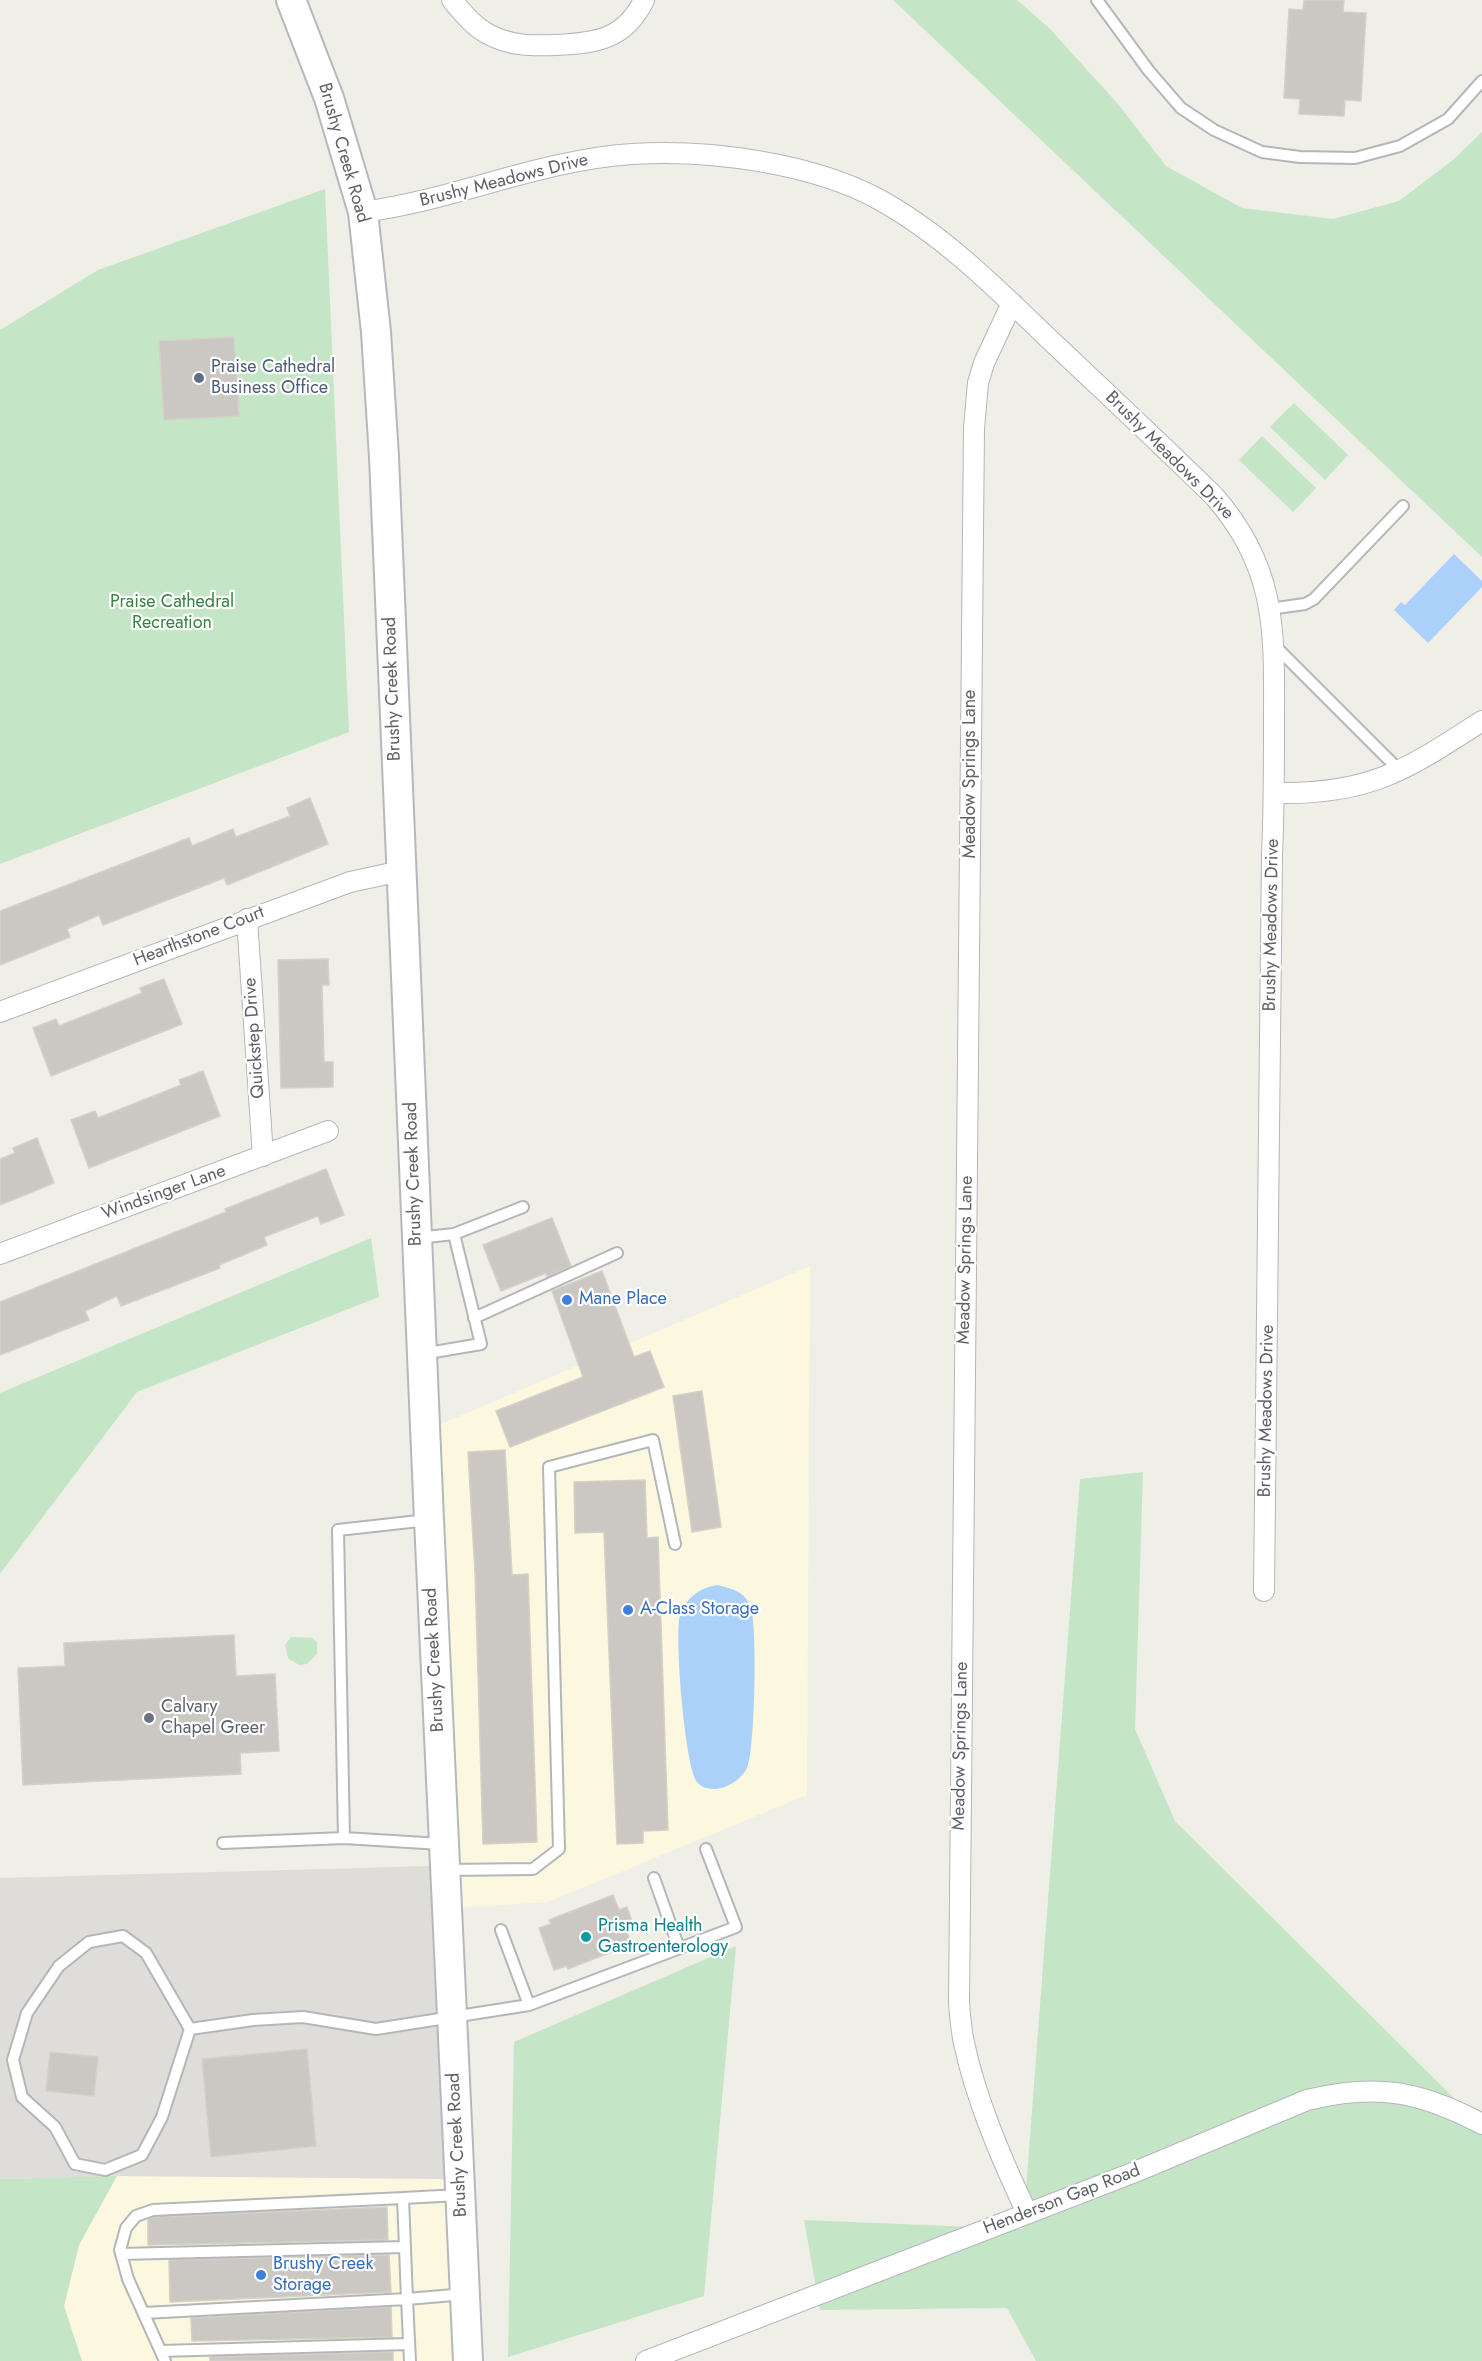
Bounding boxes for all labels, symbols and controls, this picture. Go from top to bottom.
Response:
street label: Brushy Creek Road [313,81,373,225]
street label: Brushy Meadows Drive [418,150,590,212]
place label: Praise Cathedral Business Office [211,357,335,400]
marker: Praise Cathedral Business Office [192,371,206,385]
street label: Brushy Meadows Drive [1100,387,1238,525]
park label: Praise Cathedral Recreation [110,592,234,634]
street label: Brushy Creek Road [380,616,406,762]
street label: Meadow Springs Lane [960,690,982,858]
street label: Brushy Meadows Drive [1260,838,1284,1012]
street label: Hearthstone Court [131,902,267,972]
street label: Quickstep Drive [240,977,270,1099]
street label: Brushy Creek Road [401,1101,427,1247]
street label: Windsinger Lane [99,1161,229,1225]
street label: Meadow Springs Lane [954,1175,978,1345]
place label: Mane Place [579,1289,667,1311]
marker: Mane Place [560,1293,574,1307]
street label: Brushy Meadows Drive [1255,1324,1279,1498]
street label: Brushy Creek Road [420,1587,450,1733]
place label: A-Class Storage [640,1599,759,1621]
marker: A-Class Storage [621,1603,635,1617]
street label: Meadow Springs Lane [949,1661,973,1831]
place label: Calvary Chapel Greer [161,1697,265,1740]
marker: Calvary Chapel Greer [142,1711,156,1725]
place label: Prisma Health Gastroenterology [598,1916,728,1958]
marker: Prisma Health Gastroenterology [579,1930,593,1944]
street label: Brushy Creek Road [443,2072,473,2218]
street label: Henderson Gap Road [980,2160,1144,2240]
place label: Brushy Creek Storage [273,2254,373,2296]
marker: Brushy Creek Storage [254,2268,268,2282]

